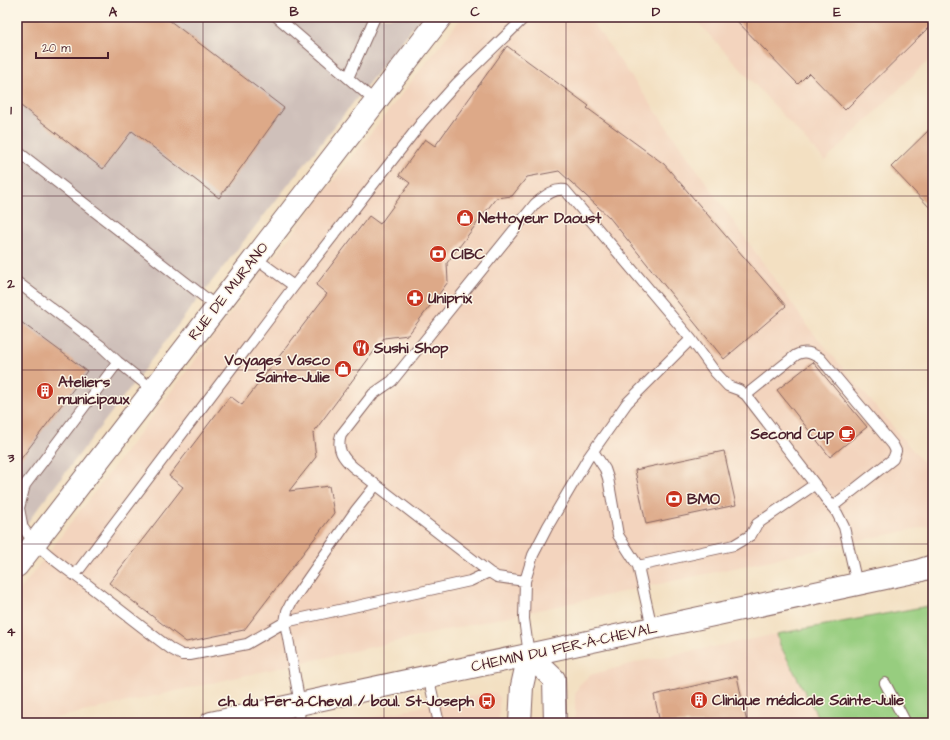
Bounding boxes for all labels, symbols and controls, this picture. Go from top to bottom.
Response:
text: A [109,3,118,21]
text: B [289,3,299,21]
text: C [470,3,480,21]
text: D [652,3,661,21]
text: E [833,3,841,21]
scale bar [36,34,108,60]
text: 20 m [42,40,71,57]
text: 1 [10,101,12,119]
shop icon: Nettoyeur Daoust [455,208,475,228]
place label: Nettoyeur Daoust [478,208,602,230]
street label: RUE DE MURANO [183,238,273,345]
bank icon: CIBC [428,244,448,264]
place label: CIBC [451,244,486,265]
text: 2 [6,275,15,293]
pharmacy icon: Uniprix [405,288,425,308]
place label: Uniprix [428,288,473,309]
restaurant icon: Sushi Shop [351,338,371,358]
place label: Sushi Shop [373,338,449,359]
place label: Voyages Vasco Sainte-Julie [223,350,331,388]
shop icon: Voyages Vasco Sainte-Julie [333,359,353,379]
place label: Ateliers municipaux [58,372,130,410]
building icon: Ateliers municipaux [35,381,55,401]
place label: Second Cup [750,424,835,445]
cafe icon: Second Cup [837,424,857,444]
text: 3 [7,449,15,467]
bank icon: BMO [664,489,684,509]
place label: BMO [687,489,720,510]
street label: CHEMIN DU FER-À-CHEVAL [469,617,660,677]
text: 4 [7,623,16,641]
building icon: Clinique médicale Sainte-Julie [689,690,709,710]
place label: Clinique médicale Sainte-Julie [712,690,904,711]
place label: ch. du Fer-à-Cheval / boul. St-Joseph [218,691,475,712]
bus stop icon: ch. du Fer-à-Cheval / boul. St-Joseph [477,691,497,711]

